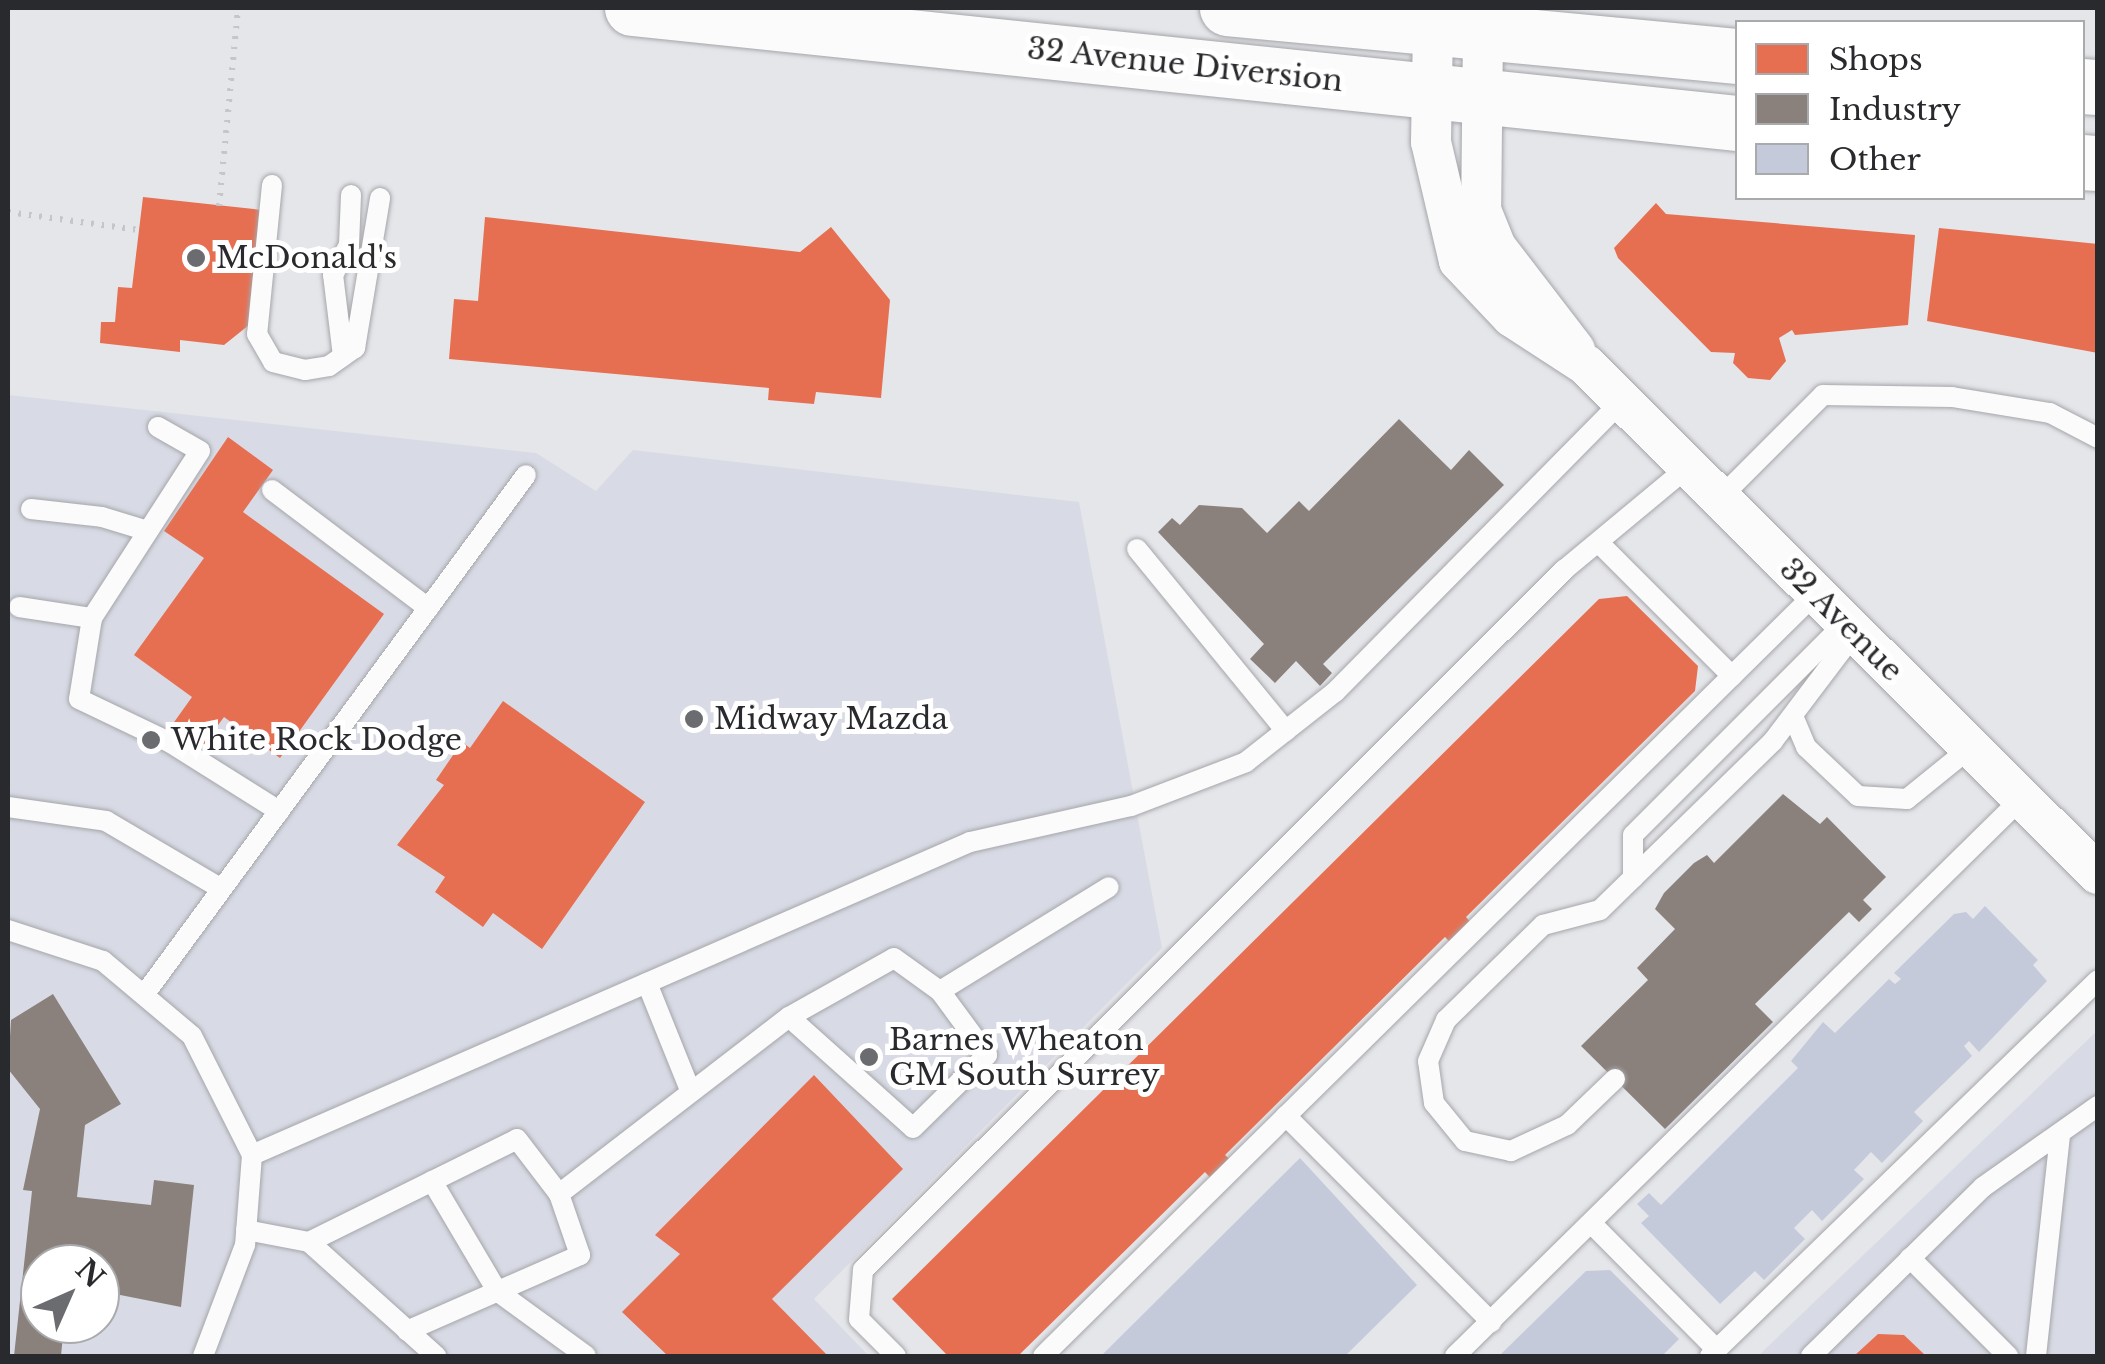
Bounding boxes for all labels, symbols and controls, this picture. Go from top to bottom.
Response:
legend [1735,20,2085,200]
street label: 32 Avenue Diversion [1025,30,1345,100]
text: Shops [1829,41,1923,78]
text: Industry [1829,91,1961,128]
text: Other [1829,141,1921,178]
place label: McDonald's [216,240,397,276]
marker: McDonald's [185,247,207,269]
street label: 32 Avenue [1772,551,1910,689]
place label: Midway Mazda [714,701,949,737]
marker: Midway Mazda [683,708,705,730]
place label: White Rock Dodge [171,722,462,758]
marker: White Rock Dodge [140,729,162,751]
place label: Barnes Wheaton GM South Surrey [889,1022,1160,1092]
marker: Barnes Wheaton GM South Surrey [858,1046,880,1068]
north arrow [20,1244,120,1344]
text: N [68,1252,112,1296]

